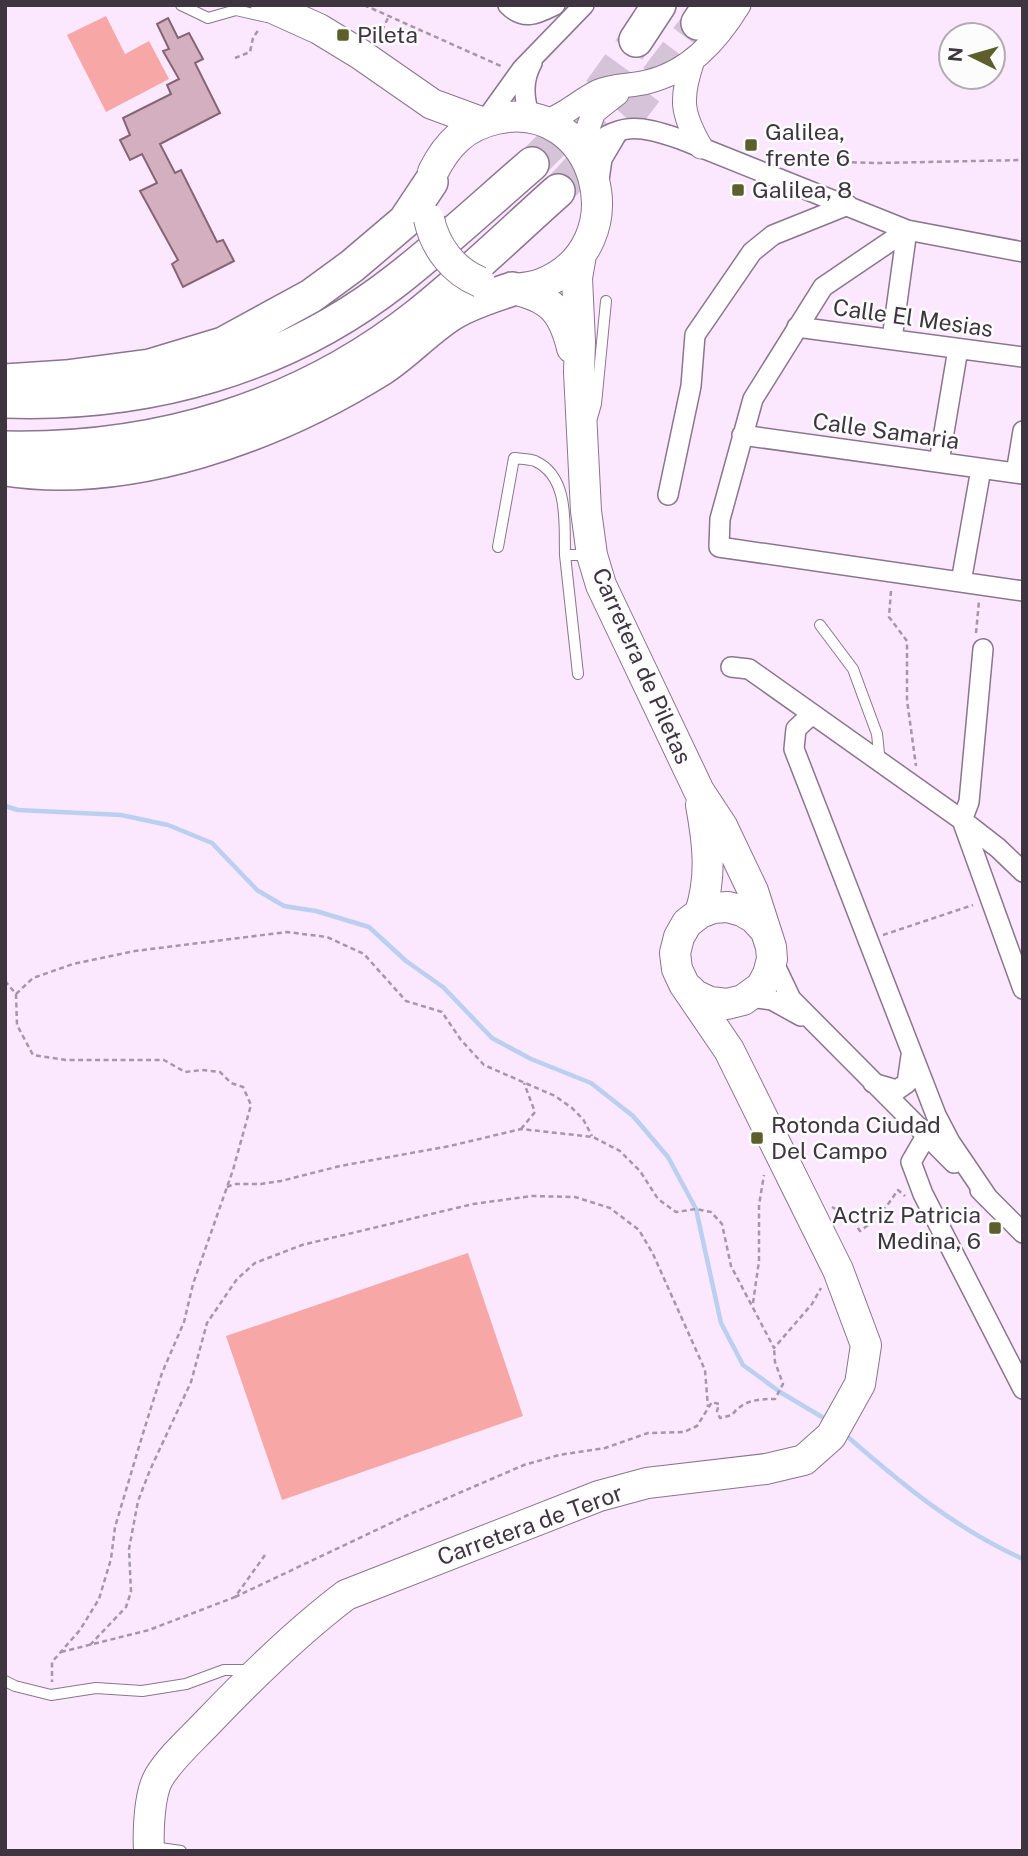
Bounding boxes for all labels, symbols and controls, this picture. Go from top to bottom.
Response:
place label: Pileta [357,21,418,48]
north arrow [937,21,1007,91]
marker: Pileta [335,27,351,43]
text: N [943,46,967,63]
place label: Galilea, frente 6 [765,118,850,171]
marker: Galilea, frente 6 [743,137,759,153]
place label: Galilea, 8 [752,176,852,203]
marker: Galilea, 8 [730,182,746,198]
street label: Calle El Mesias [831,293,995,342]
street label: Calle Samaria [811,407,961,454]
street label: Carretera de Piletas [587,564,698,768]
place label: Rotonda Ciudad Del Campo [771,1111,941,1164]
marker: Rotonda Ciudad Del Campo [749,1130,765,1146]
place label: Actriz Patricia Medina, 6 [832,1201,981,1254]
marker: Actriz Patricia Medina, 6 [987,1220,1003,1236]
street label: Carretera de Teror [434,1478,626,1571]

